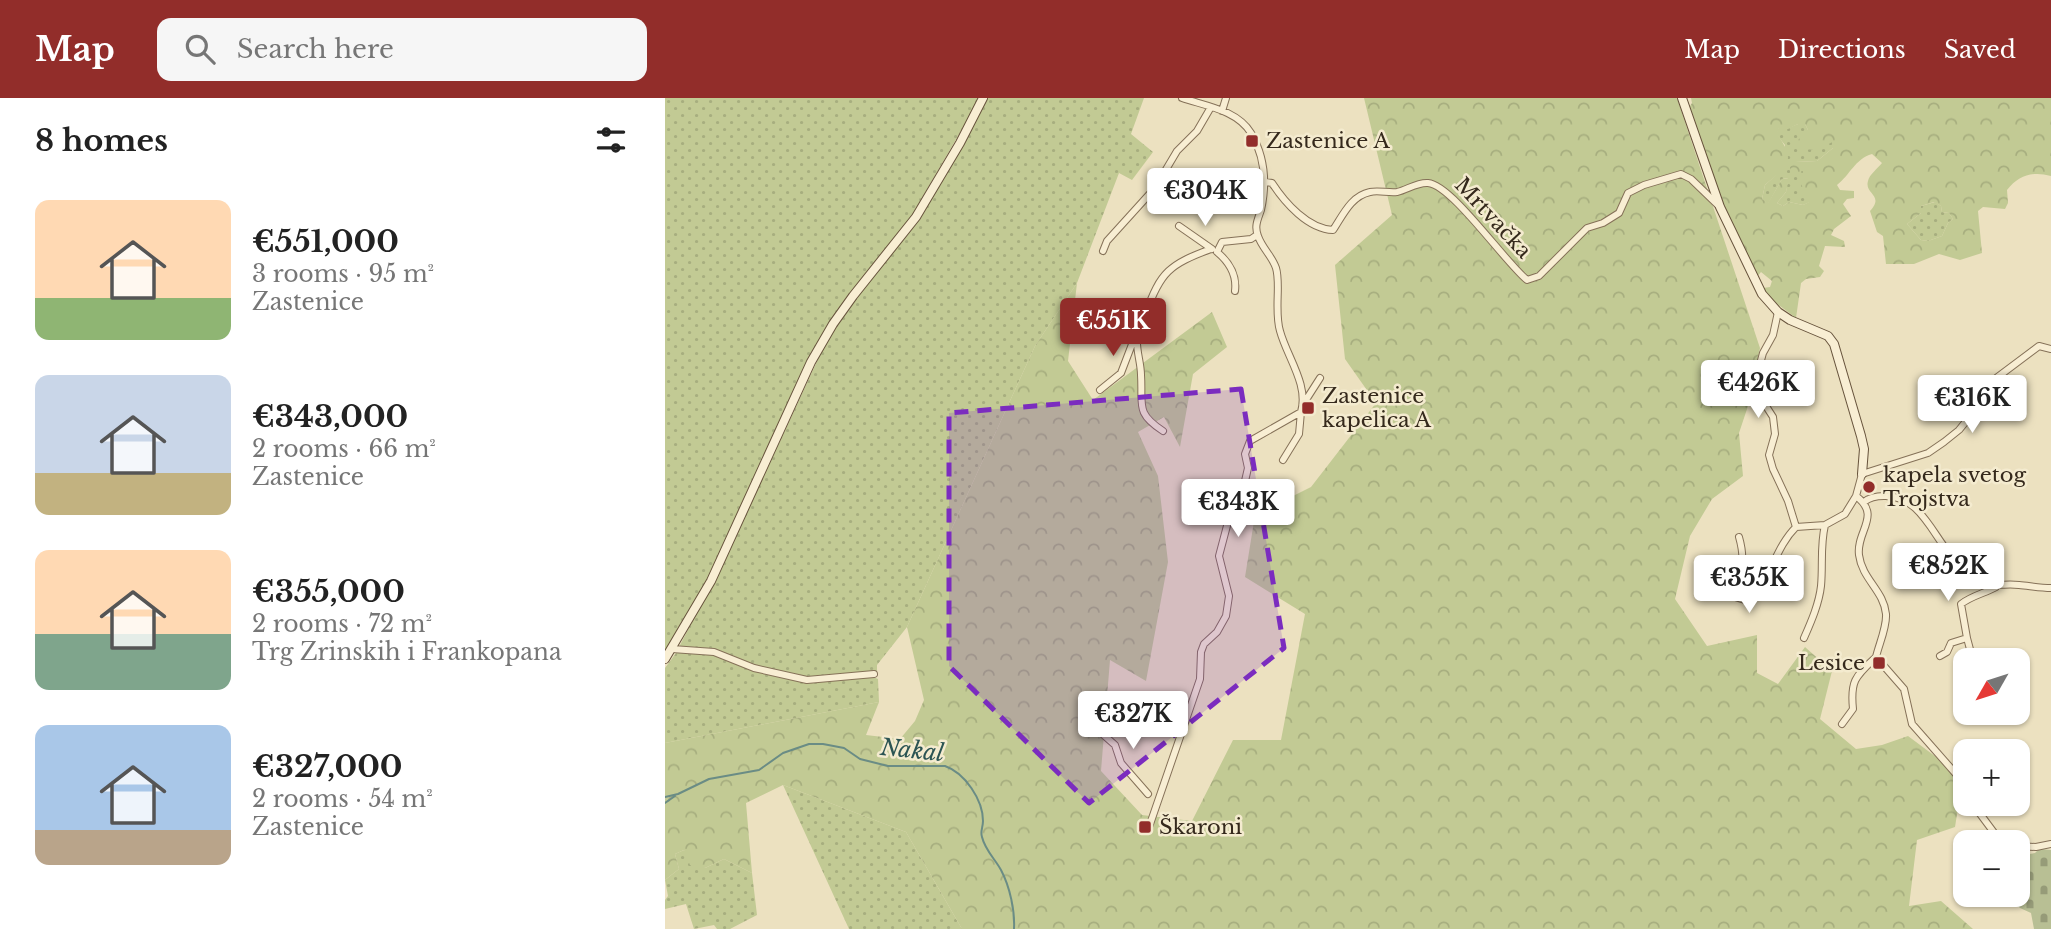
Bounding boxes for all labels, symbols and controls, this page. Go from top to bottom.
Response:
search box [157,18,647,81]
text: Map [35,29,115,70]
icon: search [181,30,219,68]
text: Search here [237,33,394,65]
text: Map [1684,35,1740,64]
text: Directions [1778,35,1906,64]
text: Saved [1944,35,2016,64]
icon: filters [592,121,630,159]
text: 8 homes [35,122,168,159]
place label: Zastenice A [1266,128,1390,154]
marker: Zastenice A [1244,133,1260,149]
pin: €304K [1156,169,1254,228]
street label: Mrtvačka [1449,172,1537,264]
text: €304K [1163,177,1247,205]
text: €551,000 [252,223,399,260]
icon: home [91,228,175,312]
text: 3 rooms · 95 m² [252,260,434,288]
text: Zastenice [252,288,364,316]
pin: €551K [1064,299,1162,358]
text: €551K [1076,307,1150,335]
pin: €426K [1709,360,1807,420]
text: €426K [1717,369,1799,397]
pin: €316K [1923,376,2021,435]
place label: Zastenice kapelica A [1322,383,1432,433]
text: €316K [1934,384,2010,412]
text: €343,000 [252,398,408,435]
marker: Zastenice kapelica A [1300,400,1316,416]
icon: home [91,403,175,487]
text: 2 rooms · 66 m² [252,435,436,463]
place label: kapela svetog Trojstva [1883,462,2026,512]
text: Zastenice [252,463,364,491]
marker: kapela svetog Trojstva [1861,479,1877,495]
pin: €343K [1189,480,1287,539]
text: €343K [1197,488,1279,516]
pin: €852K [1899,544,1997,603]
text: €852K [1908,552,1988,580]
pin: €355K [1700,556,1798,615]
text: €355K [1710,564,1788,592]
text: €355,000 [252,573,405,610]
icon: home [91,578,175,662]
text: 2 rooms · 72 m² [252,610,432,638]
text: Trg Zrinskih i Frankopana [252,638,562,666]
north arrow [1953,648,2030,724]
map controls [1953,648,2030,907]
place label: Lesice [1798,650,1865,676]
marker: Lesice [1871,655,1887,671]
pin: €327K [1084,692,1182,751]
text: €327K [1094,700,1172,728]
water label: Nakal [878,733,946,767]
button: + [1953,739,2030,816]
text: €327,000 [252,748,402,785]
icon: home [91,753,175,837]
text: 2 rooms · 54 m² [252,785,433,813]
text: Zastenice [252,813,364,841]
place label: Škaroni [1159,814,1242,840]
marker: Škaroni [1137,819,1153,835]
button: − [1953,830,2030,907]

